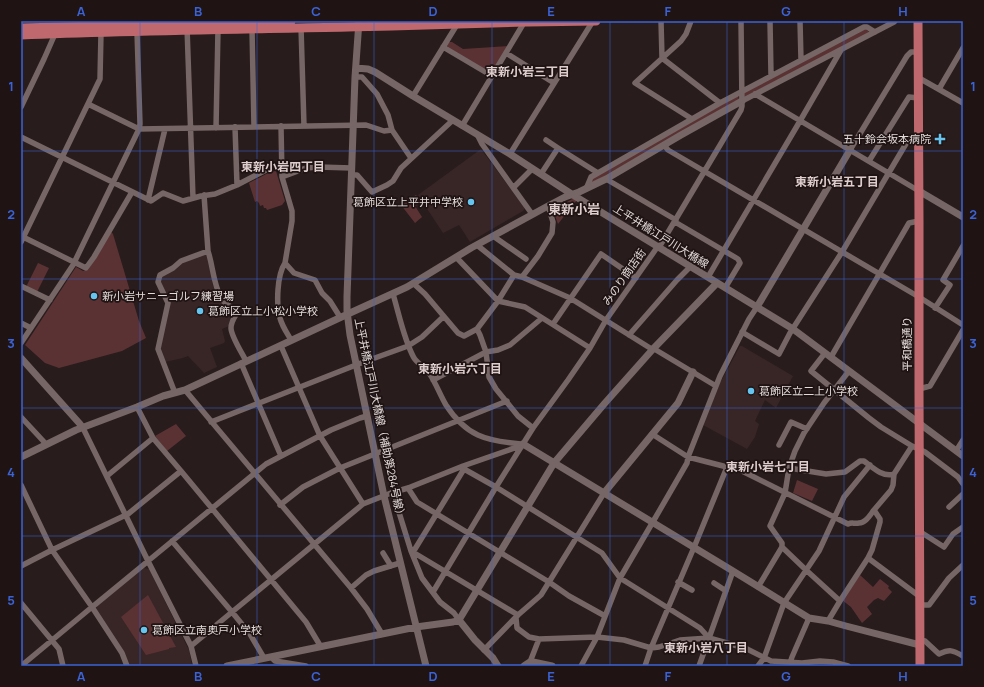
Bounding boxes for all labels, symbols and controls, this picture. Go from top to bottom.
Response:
text: A [77,2,86,20]
text: B [194,2,202,20]
text: C [311,2,321,20]
text: D [428,2,438,20]
text: E [547,2,555,20]
text: F [665,2,672,20]
text: G [781,2,791,20]
text: H [898,2,908,20]
district label: 東新小岩三丁目 [486,63,570,80]
text: 1 [8,77,14,95]
text: 1 [970,77,976,95]
place label: 五十鈴会坂本病院 [843,131,931,146]
marker: 五十鈴会坂本病院 [934,133,946,145]
district label: 東新小岩四丁目 [241,158,325,175]
district label: 東新小岩五丁目 [795,173,879,190]
place label: 葛飾区立上平井中学校 [353,194,463,209]
marker: 葛飾区立上平井中学校 [466,197,476,207]
district label: 東新小岩 [548,200,600,218]
street label: 上平井橋江戸川大橋線 [611,200,712,271]
text: 2 [7,205,15,223]
text: 2 [969,205,977,223]
street label: みのり商店街 [599,245,649,308]
place label: 新小岩サニーゴルフ練習場 [102,288,234,303]
marker: 新小岩サニーゴルフ練習場 [89,291,99,301]
place label: 葛飾区立上小松小学校 [208,303,318,318]
marker: 葛飾区立上小松小学校 [195,306,205,316]
street label: 上平井橋江戸川大橋線（補助第284号線） [352,317,409,521]
street label: 平和橋通り [899,317,914,372]
text: 3 [7,334,15,352]
text: 3 [969,334,977,352]
district label: 東新小岩六丁目 [418,360,502,377]
place label: 葛飾区立二上小学校 [759,383,858,398]
marker: 葛飾区立二上小学校 [746,386,756,396]
district label: 東新小岩七丁目 [726,458,810,475]
text: 4 [7,463,15,481]
text: 4 [969,463,977,481]
text: 5 [7,591,15,609]
text: 5 [969,591,977,609]
place label: 葛飾区立南奥戸小学校 [152,622,262,637]
marker: 葛飾区立南奥戸小学校 [139,625,149,635]
district label: 東新小岩八丁目 [664,639,748,656]
text: A [77,667,86,685]
text: B [194,667,202,685]
text: C [311,667,321,685]
text: D [428,667,438,685]
text: E [547,667,555,685]
text: F [665,667,672,685]
text: G [781,667,791,685]
text: H [898,667,908,685]

